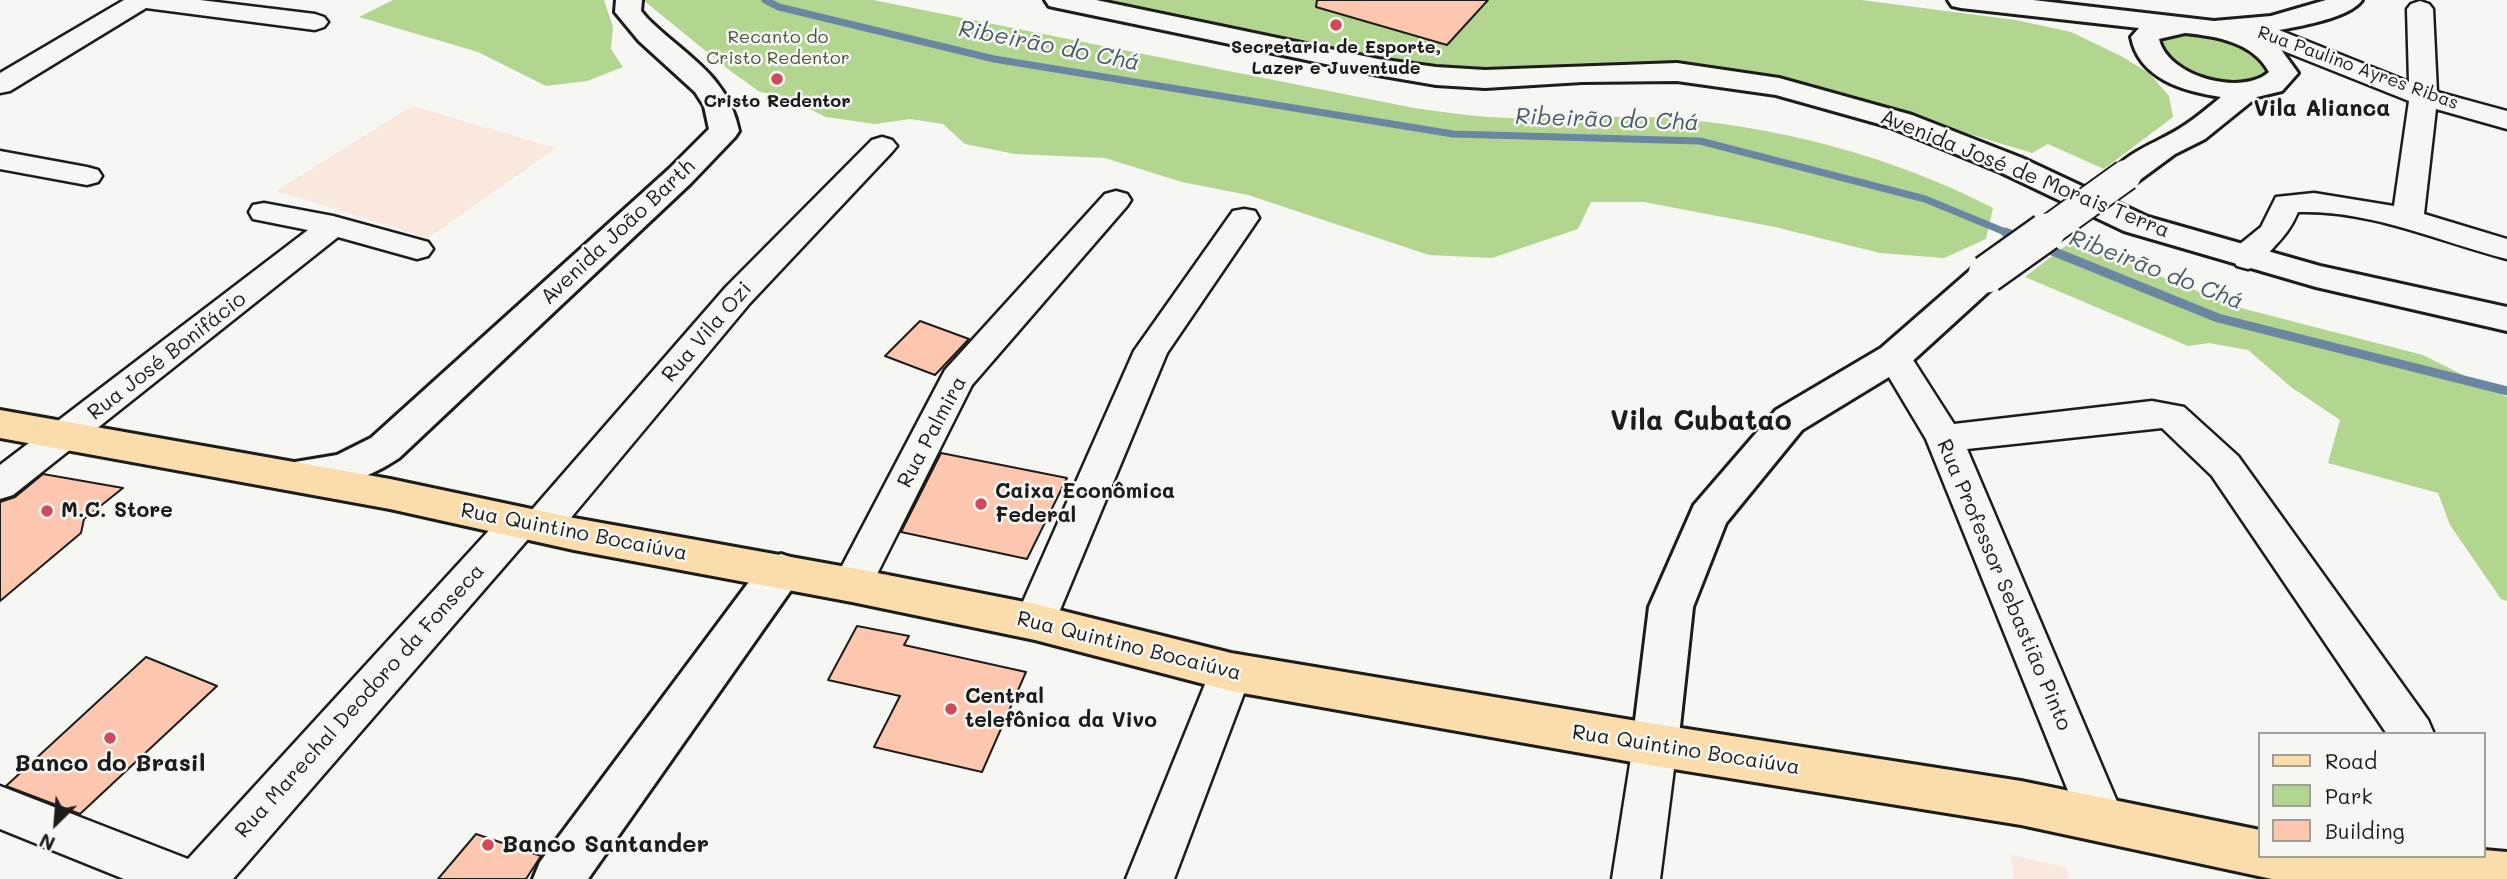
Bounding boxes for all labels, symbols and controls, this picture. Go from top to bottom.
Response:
water label: Ribeirão do Chá [956,15,1142,77]
marker: Secretaria de Esporte, Lazer e Juventude [1328,17,1344,33]
street label: Rua Paulino Ayres Ribas [2255,22,2461,114]
park label: Recanto do Cristo Redentor [706,26,850,68]
place label: Secretaria de Esporte, Lazer e Juventude [1231,36,1441,78]
marker: Cristo Redentor [769,71,785,87]
place label: Cristo Redentor [703,90,851,112]
district label: Vila Alianca [2254,95,2390,123]
water label: Ribeirão do Chá [1515,103,1699,137]
street label: Avenida José de Morais Terra [1877,104,2173,244]
street label: Avenida João Barth [536,154,700,310]
water label: Ribeirão do Chá [2065,224,2247,316]
street label: Rua Vila Ozi [657,277,757,387]
street label: Rua José Bonifácio [83,286,251,426]
street label: Rua Palmira [892,372,972,492]
district label: Vila Cubatao [1610,404,1792,438]
street label: Rua Professor Sebastião Pinto [1931,436,2077,734]
place label: Caixa Econômica Federal [995,479,1175,529]
marker: Caixa Econômica Federal [973,496,989,512]
place label: M.C. Store [61,498,173,524]
street label: Rua Quintino Bocaiúva [459,498,689,566]
marker: M.C. Store [39,503,55,519]
street label: Rua Marechal Deodoro da Fonseca [230,559,490,843]
street label: Rua Quintino Bocaiúva [1014,606,1244,686]
place label: Central telefônica da Vivo [965,684,1157,734]
marker: Central telefônica da Vivo [943,701,959,717]
street label: Rua Quintino Bocaiúva [1570,720,1802,780]
marker: Banco do Brasil [102,730,118,746]
legend [2258,732,2486,858]
text: Road [2325,747,2377,774]
place label: Banco do Brasil [15,750,205,778]
text: Park [2325,782,2373,809]
north arrow [21,788,91,858]
text: Building [2325,817,2405,844]
text: N [35,828,59,857]
place label: Banco Santander [502,831,709,859]
marker: Banco Santander [480,837,496,853]

